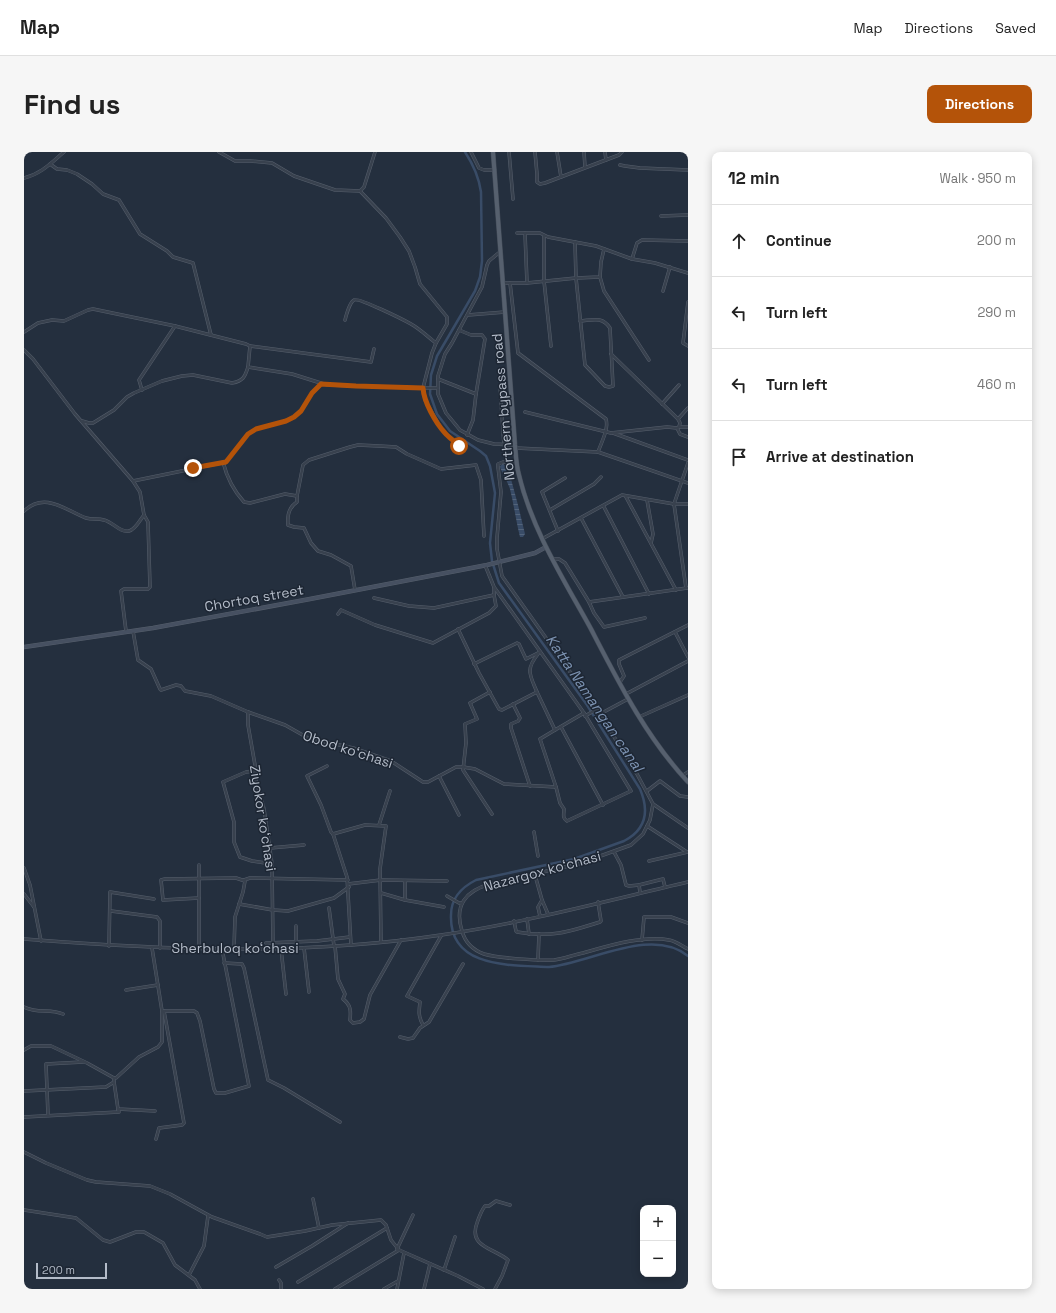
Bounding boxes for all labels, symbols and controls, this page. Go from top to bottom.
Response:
text: Map [20,15,60,40]
text: Map [853,19,883,37]
text: Directions [905,19,973,37]
text: Saved [995,19,1036,37]
button: Directions [927,85,1032,123]
text: Find us [24,86,121,122]
text: 12 min [728,167,780,189]
text: Walk · 950 m [939,170,1016,187]
icon: ahead [728,230,750,252]
text: Continue [766,231,832,250]
text: 200 m [977,232,1016,249]
icon: left [728,302,750,324]
text: Turn left [766,303,828,322]
text: 290 m [977,304,1016,321]
street label: Northern bypass road [488,333,518,481]
icon: left [728,374,750,396]
text: Turn left [766,375,828,394]
text: 460 m [977,376,1016,393]
route start [450,437,468,455]
icon: arrive [728,446,750,468]
text: Arrive at destination [766,447,914,466]
route end [184,459,202,477]
street label: Chortoq street [203,580,305,616]
water label: Katta Namangan canal [542,631,649,777]
street label: Obod koʻchasi [301,726,395,772]
street label: Ziyokor koʻchasi [246,763,280,873]
street label: Nazargox koʻchasi [481,847,603,895]
street label: Sherbuloq koʻchasi [171,939,299,957]
map controls [640,1205,676,1277]
button: + [640,1205,676,1241]
button: − [640,1241,676,1277]
scale bar [36,1261,107,1280]
text: 200 m [42,1263,75,1277]

